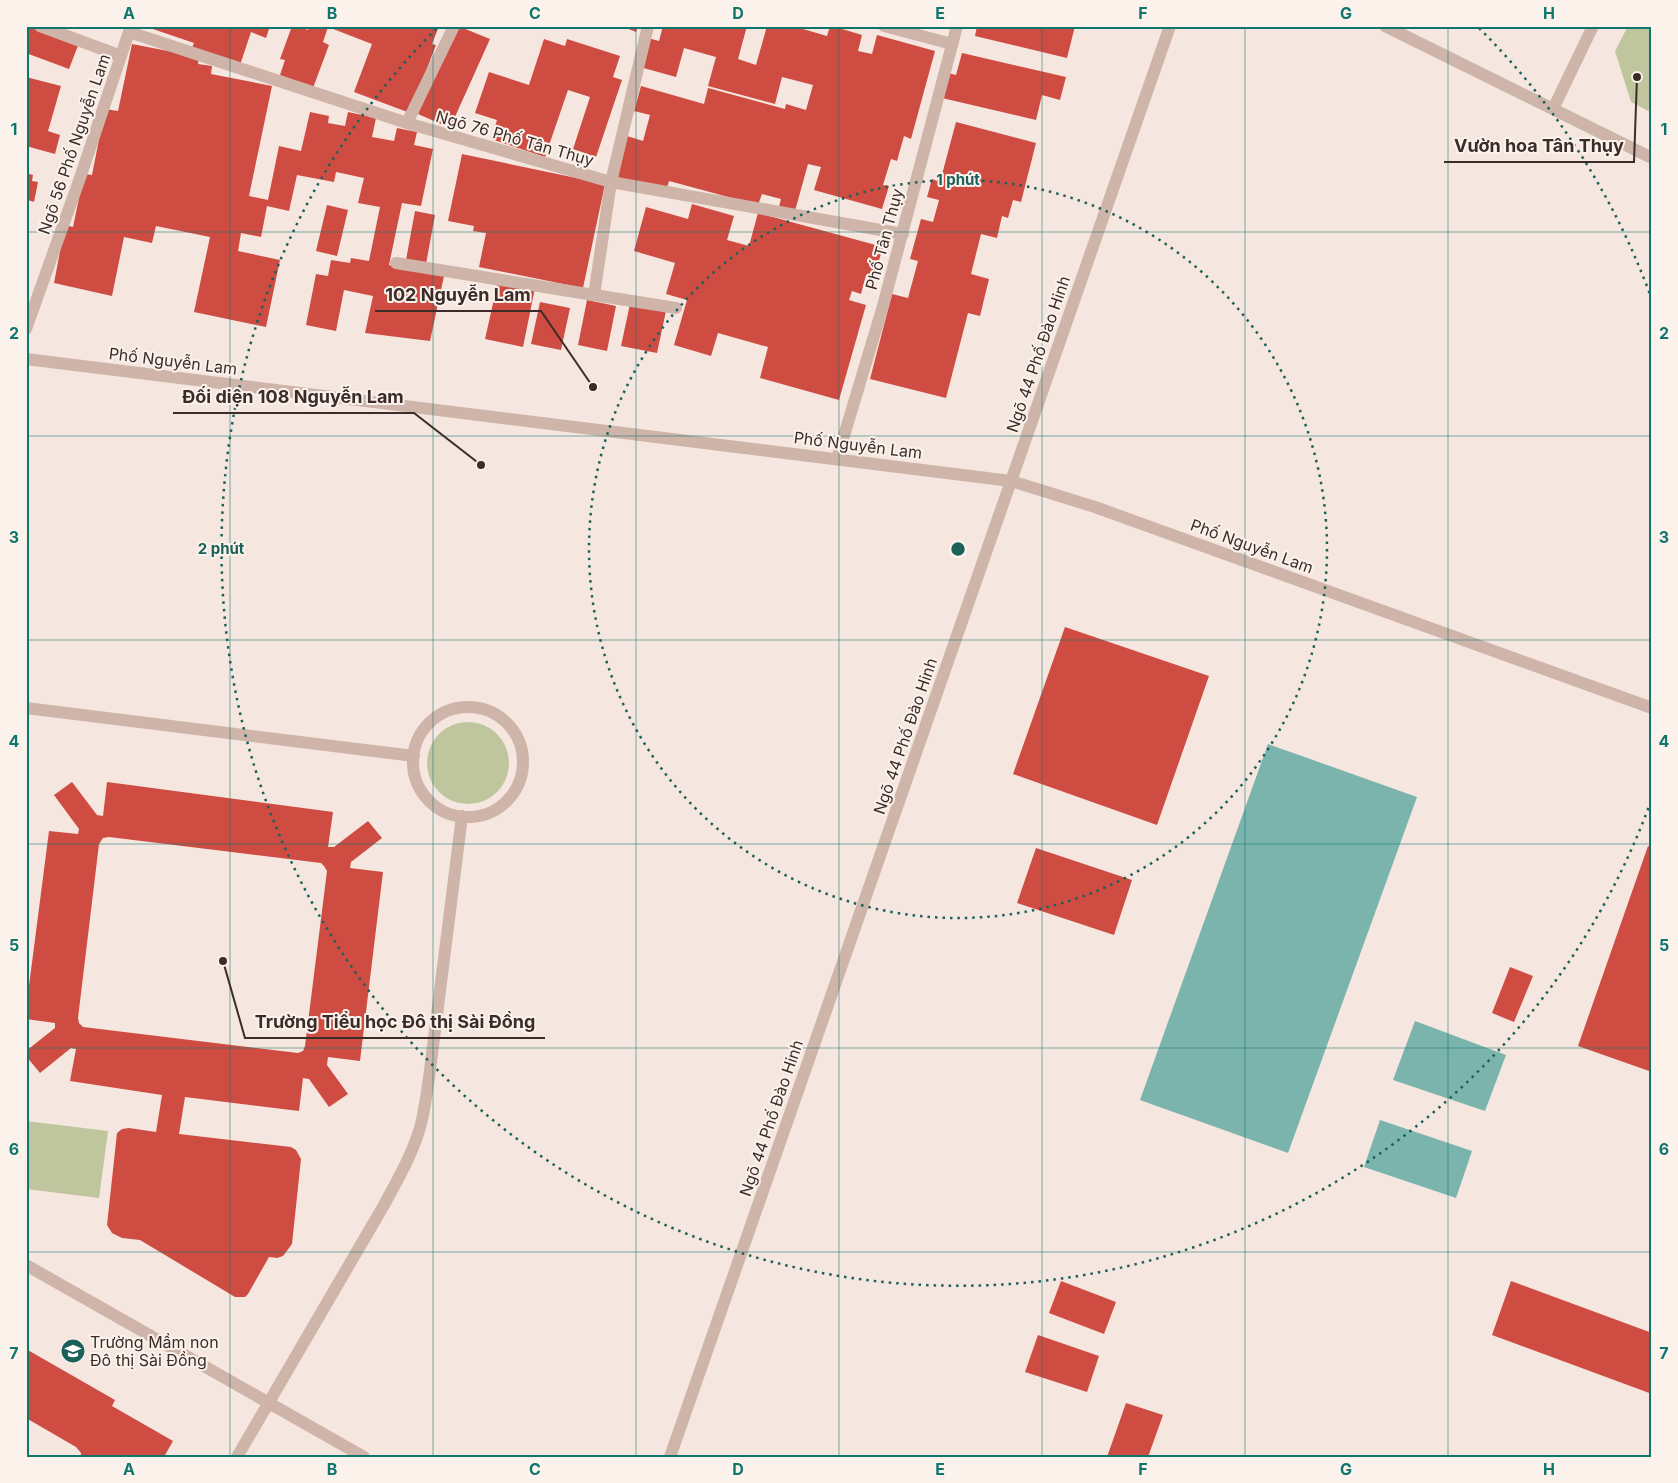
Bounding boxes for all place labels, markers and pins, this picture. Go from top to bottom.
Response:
callout: Vườn hoa Tân Thụy [1444,129,1634,162]
callout: 102 Nguyễn Lam [375,278,541,311]
callout: Đối diện 108 Nguyễn Lam [173,380,414,413]
centre of rings [949,540,967,558]
callout: Trường Tiểu học Đô thị Sài Đồng [245,1005,545,1038]
place label: Trường Mầm non Đô thị Sài Đồng [90,1332,219,1370]
school or university icon: Trường Mầm non Đô thị Sài Đồng [60,1338,86,1364]

